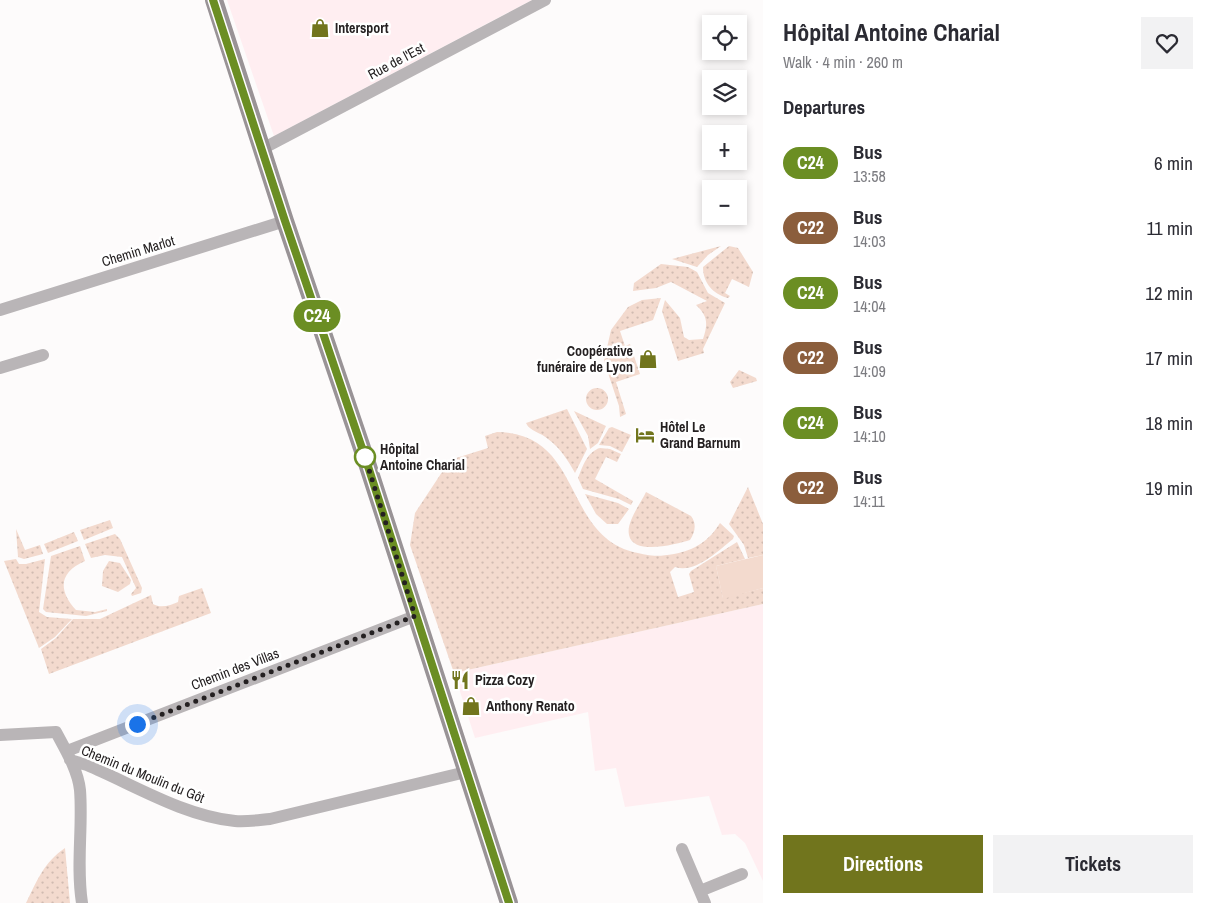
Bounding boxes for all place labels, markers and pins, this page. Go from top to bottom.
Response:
shop icon: Intersport [309,17,331,39]
place label: Intersport [335,19,389,37]
place label: Coopérative funéraire de Lyon [537,342,633,376]
shop icon: Coopérative funéraire de Lyon [637,348,659,370]
place label: Hôtel Le Grand Barnum [660,418,740,452]
hotel icon: Hôtel Le Grand Barnum [634,424,656,446]
place label: Hôpital Antoine Charial [380,440,465,474]
marker: Hôpital Antoine Charial [354,446,376,468]
restaurant icon: Pizza Cozy [449,669,471,691]
place label: Pizza Cozy [475,671,535,689]
shop icon: Anthony Renato [460,695,482,717]
place label: Anthony Renato [486,697,575,715]

